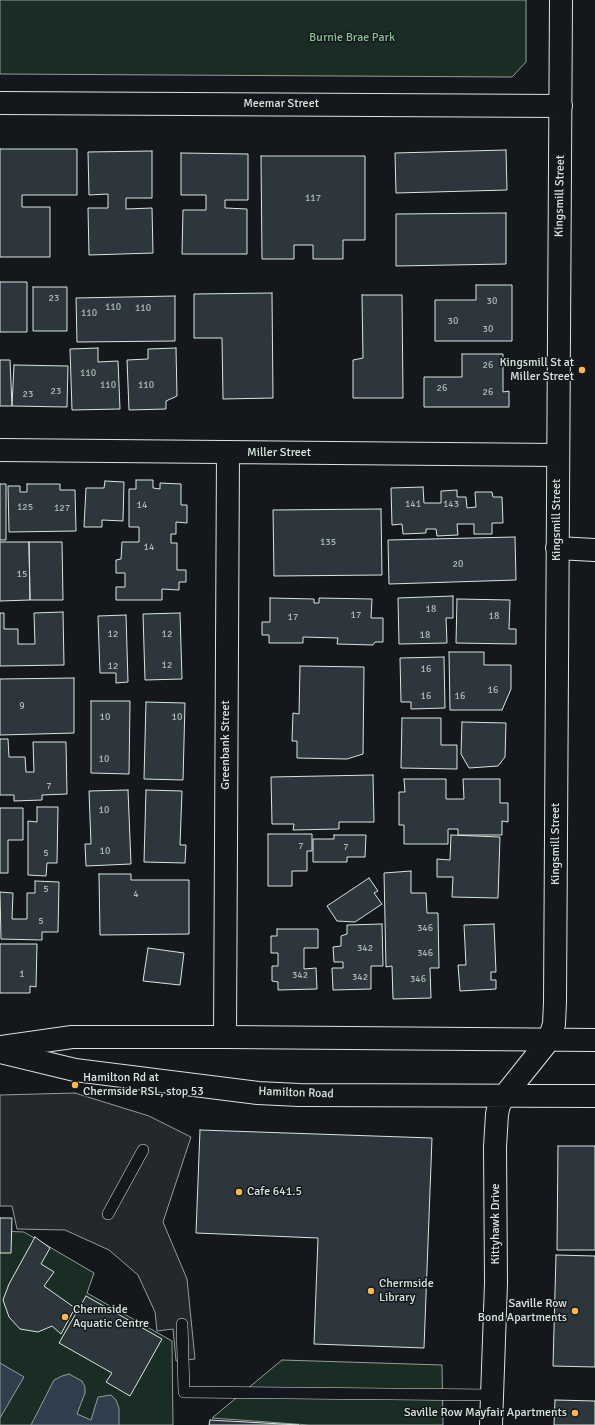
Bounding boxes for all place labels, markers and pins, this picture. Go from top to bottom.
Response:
place label: Kingsmill St at Miller Street [499,356,574,384]
marker: Kingsmill St at Miller Street [577,365,587,375]
place label: Hamilton Rd at Chermside RSL, stop 53 [83,1071,204,1099]
marker: Hamilton Rd at Chermside RSL, stop 53 [70,1080,80,1090]
place label: Cafe 641.5 [247,1185,302,1199]
marker: Cafe 641.5 [234,1187,244,1197]
place label: Chermside Library [379,1277,434,1305]
marker: Chermside Library [366,1286,376,1296]
place label: Saville Row Bond Apartments [478,1297,567,1325]
place label: Chermside Aquatic Centre [73,1303,149,1331]
marker: Saville Row Bond Apartments [570,1306,580,1316]
marker: Chermside Aquatic Centre [60,1312,70,1322]
place label: Saville Row Mayfair Apartments [404,1406,567,1420]
marker: Saville Row Mayfair Apartments [570,1408,580,1418]

